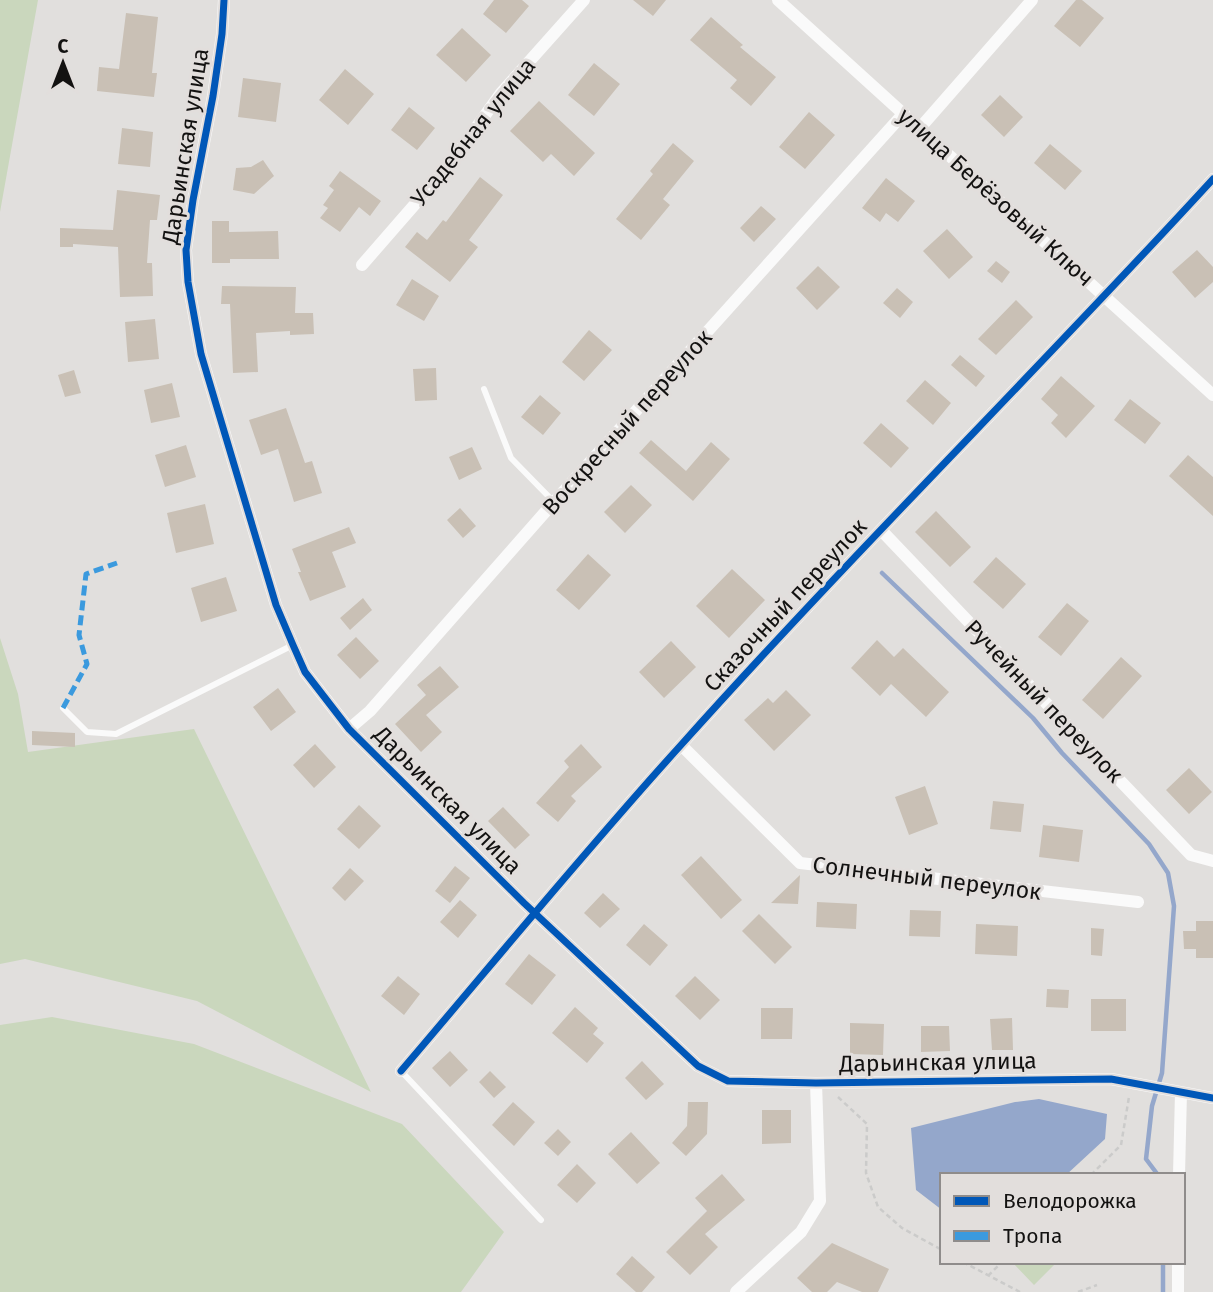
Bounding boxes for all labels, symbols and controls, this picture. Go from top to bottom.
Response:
north arrow [28,28,98,98]
text: С [58,35,69,58]
street label: Дарьинская улица [156,46,214,247]
street label: Усадебная улица [405,52,541,212]
street label: улица Берёзовый Ключ [892,102,1100,292]
street label: Воскресный переулок [536,323,718,520]
street label: Сказочный переулок [698,513,873,697]
street label: Ручейный переулок [959,614,1129,788]
street label: Дарьинская улица [368,720,528,880]
street label: Солнечный переулок [811,850,1043,906]
street label: Дарьинская улица [838,1046,1037,1078]
legend [940,1173,1185,1264]
text: Велодорожка [1003,1188,1137,1214]
text: Тропа [1003,1223,1062,1249]

